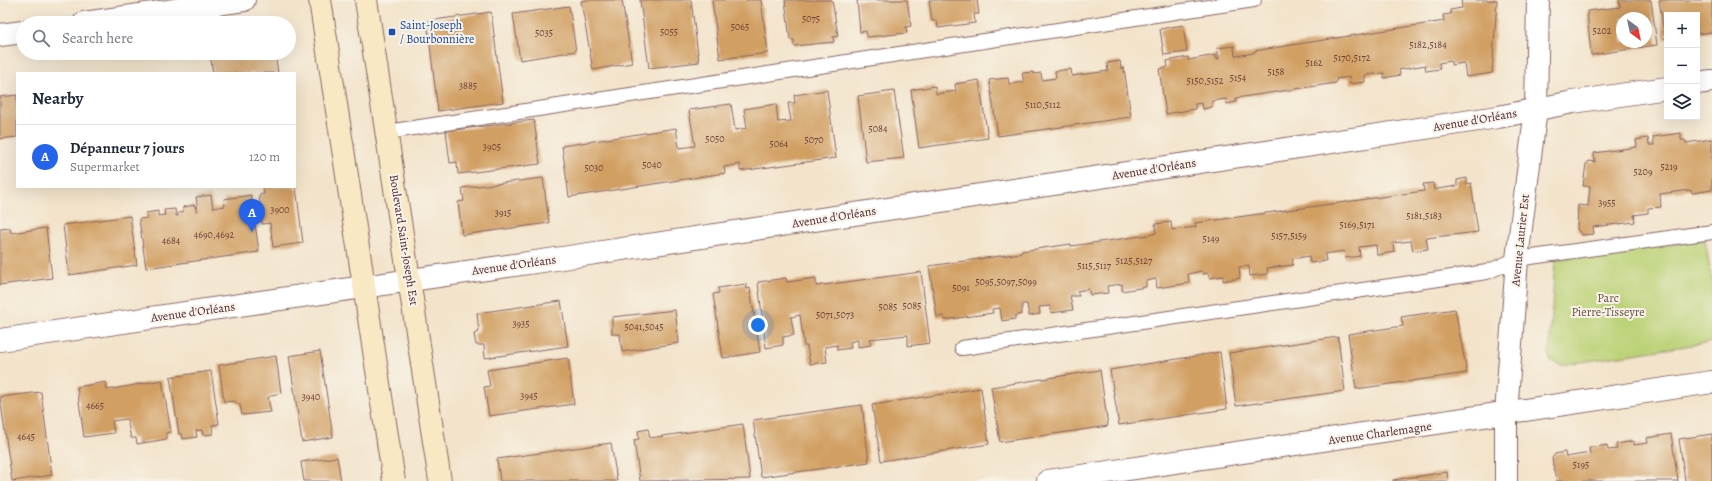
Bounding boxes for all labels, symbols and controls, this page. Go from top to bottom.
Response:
house number: 5075 [802,12,820,25]
north arrow [1616,12,1652,48]
map controls [1664,12,1700,120]
button: + [1664,12,1700,48]
search box [16,16,296,60]
place label: Saint-Joseph / Bourbonnière [400,17,474,47]
house number: 5065 [731,20,749,33]
house number: 5202 [1592,24,1612,37]
house number: 5055 [660,25,678,38]
house number: 5035 [535,26,553,39]
icon: search [30,27,52,49]
marker: Saint-Joseph / Bourbonnière [387,27,397,37]
text: Search here [62,28,133,48]
house number: 5182,5184 [1409,38,1447,51]
button: − [1664,48,1700,84]
house number: 5170,5172 [1334,51,1371,64]
house number: 5162 [1305,56,1323,69]
house number: 5158 [1268,65,1285,78]
house number: 5154 [1230,71,1247,84]
house number: 5150,5152 [1186,74,1224,87]
house number: 3885 [459,79,477,92]
button: layers [1664,84,1700,120]
text: Nearby [32,87,83,110]
house number: 5110,5112 [1025,98,1061,111]
street label: Avenue d'Orléans [1431,105,1518,135]
house number: 5084 [868,122,888,135]
house number: 5050 [705,132,725,145]
house number: 5070 [804,133,824,146]
house number: 5064 [770,137,789,150]
text: Dépanneur 7 jours [70,138,185,158]
house number: 3905 [483,140,501,153]
text: A [41,148,49,165]
text: 120 m [249,148,280,165]
street label: Avenue d'Orléans [1110,154,1197,184]
text: Supermarket [70,158,140,175]
house number: 5040 [642,158,662,171]
house number: 5219 [1660,160,1678,173]
house number: 5030 [584,161,604,174]
house number: 5209 [1634,165,1653,178]
street label: Boulevard Saint-Joseph Est [386,173,422,307]
street label: Avenue Laurier Est [1507,193,1533,288]
house number: 3955 [1598,196,1616,209]
pin: A [239,199,265,232]
street label: Avenue d'Orléans [790,202,877,232]
house number: 3900 [270,203,290,216]
house number: 3915 [495,206,511,219]
house number: 5181,5183 [1406,209,1442,222]
house number: 5169,5171 [1339,218,1375,231]
house number: 4690,4692 [194,228,234,241]
house number: 5157,5159 [1271,229,1307,242]
house number: 5149 [1203,232,1220,245]
house number: 4684 [162,234,181,247]
street label: Avenue d'Orléans [470,251,557,279]
house number: 5125,5127 [1116,254,1153,267]
house number: 5115,5117 [1077,259,1112,272]
house number: 5095,5097,5099 [975,275,1037,288]
house number: 5091 [952,281,970,294]
park label: Parc Pierre-Tisseyre [1571,290,1645,320]
street label: Avenue d'Orléans [149,298,236,326]
house number: 5085 [903,299,921,312]
house number: 5085 [879,300,897,313]
house number: 5071,5073 [816,308,854,321]
your location [748,315,768,335]
house number: 3935 [512,317,530,330]
house number: 5041,5045 [625,320,663,333]
house number: 3945 [520,389,538,402]
house number: 3940 [302,390,320,403]
house number: 4665 [86,399,104,412]
street label: Avenue Charlemagne [1326,418,1433,448]
house number: 4645 [17,430,35,443]
house number: 5195 [1573,458,1589,471]

